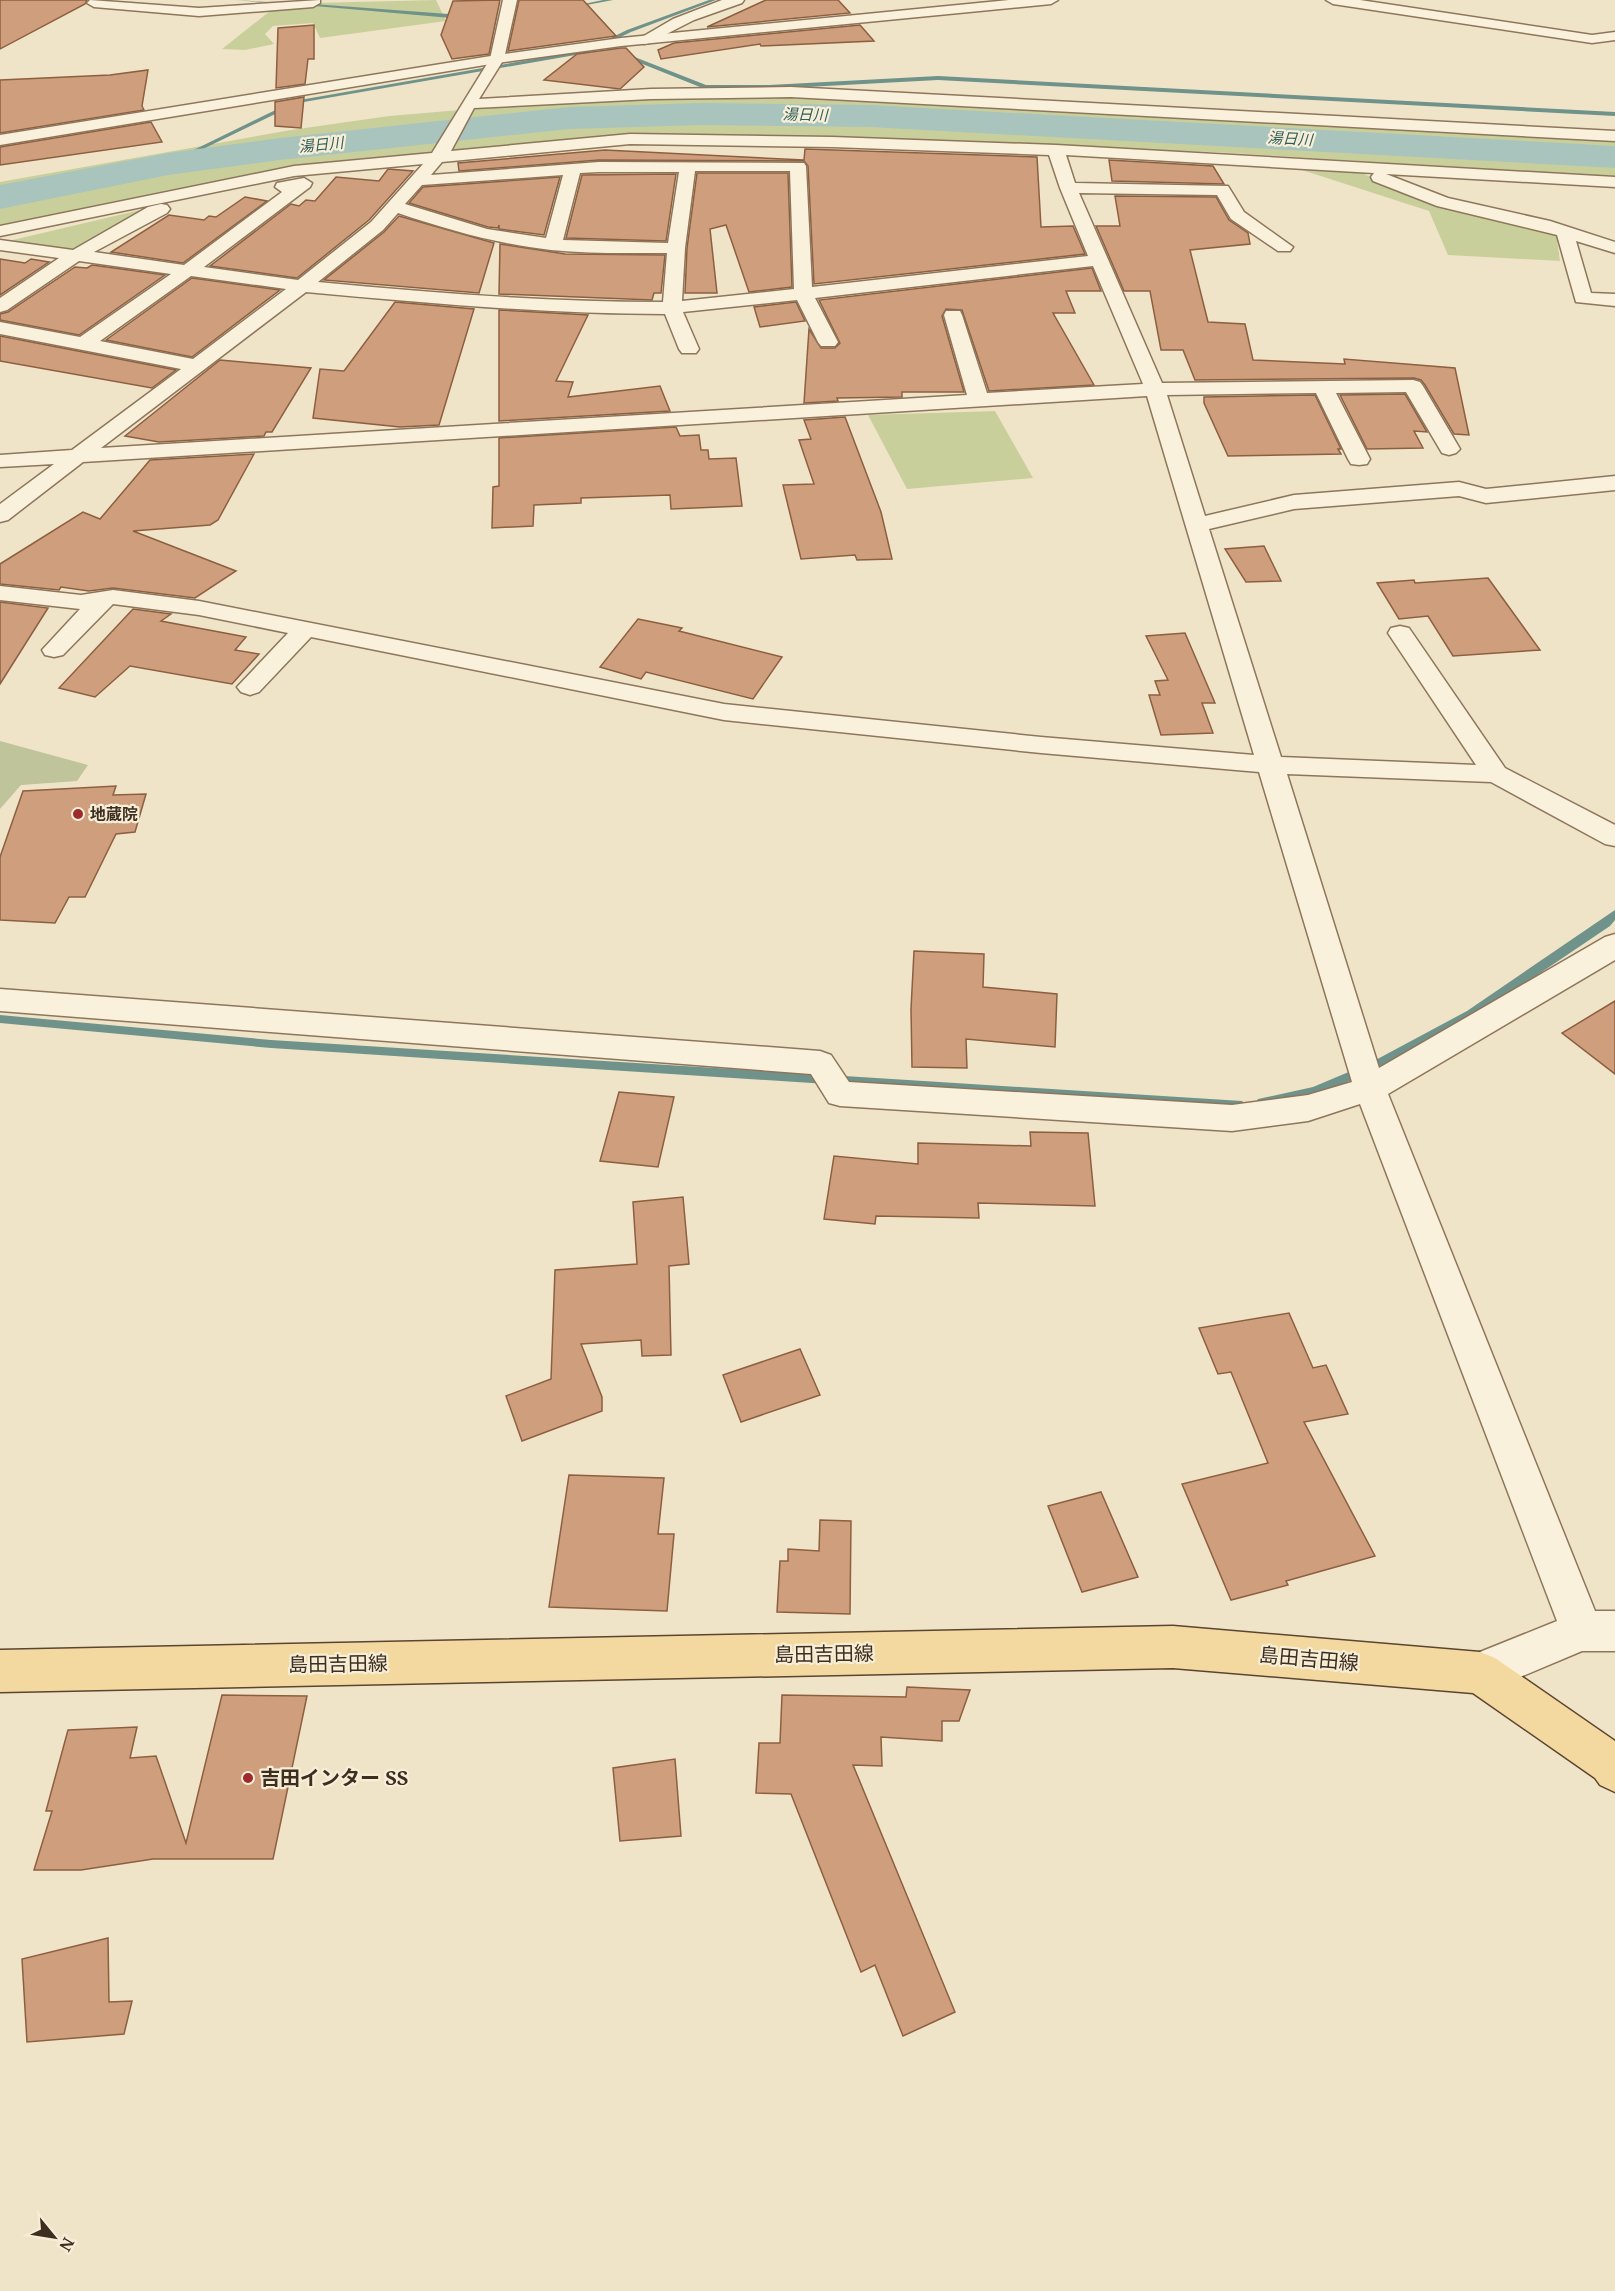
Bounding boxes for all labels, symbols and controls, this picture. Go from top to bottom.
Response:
water label: 湯日川 [782,104,830,124]
water label: 湯日川 [1267,127,1315,149]
water label: 湯日川 [297,132,346,156]
place label: 地蔵院 [90,803,138,825]
marker: 地蔵院 [71,807,85,821]
street label: 島田吉田線 [774,1639,874,1668]
street label: 島田吉田線 [1258,1641,1360,1676]
street label: 島田吉田線 [288,1649,388,1678]
place label: 吉田インター SS [260,1764,408,1791]
marker: 吉田インター SS [241,1771,255,1785]
north arrow [24,2207,84,2267]
text: N [54,2234,80,2256]

